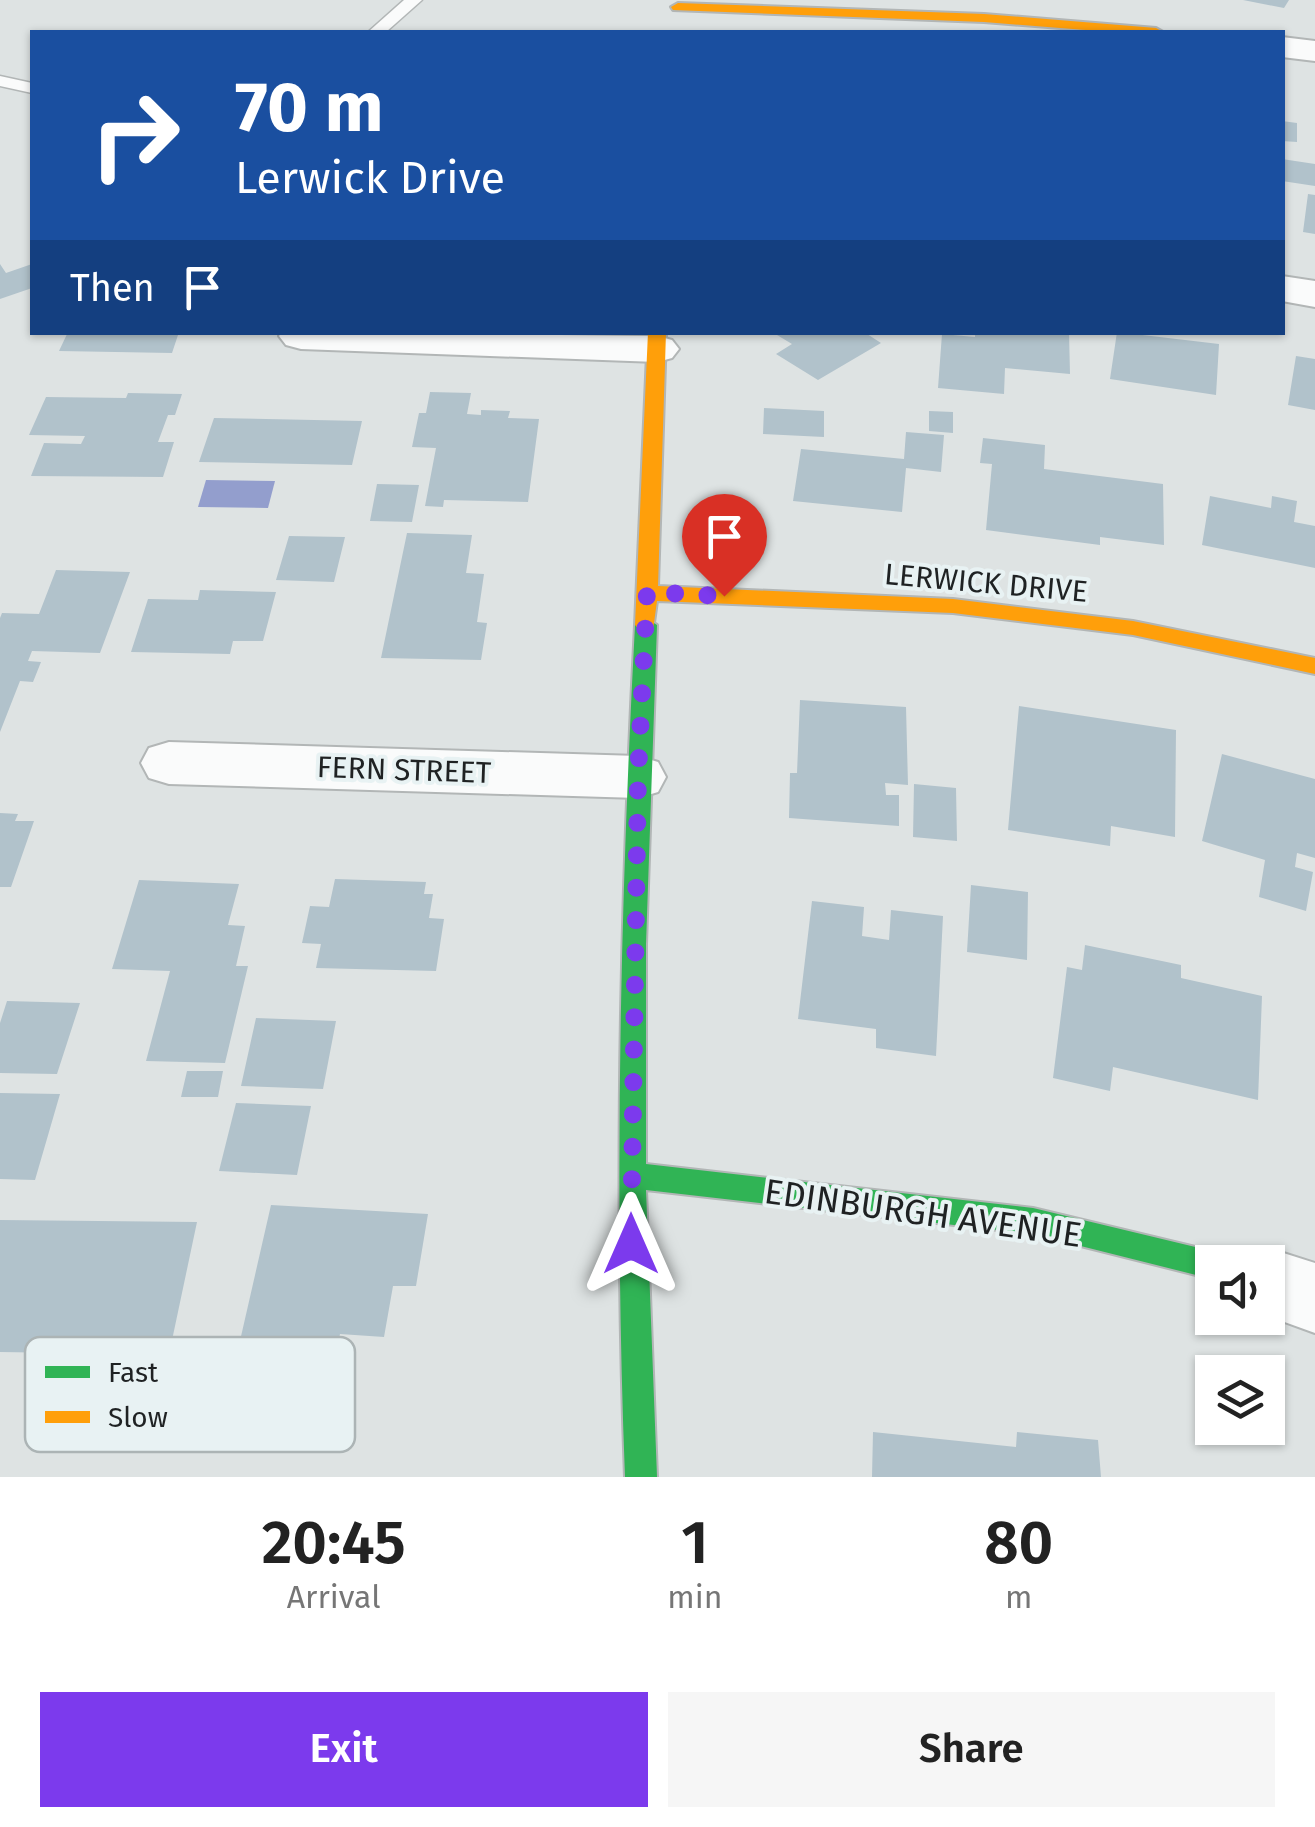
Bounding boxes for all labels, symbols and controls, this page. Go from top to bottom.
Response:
text: 70 m [235,66,384,150]
icon: right [70,70,200,200]
text: Lerwick Drive [235,151,505,205]
icon: arrive [175,260,230,315]
text: Then [70,265,155,311]
pin [682,494,767,597]
icon: arrive [697,509,752,564]
street label: LERWICK DRIVE [883,556,1089,610]
street label: FERN STREET [316,749,492,791]
street label: EDINBURGH AVENUE [762,1170,1084,1256]
position arrow [579,1192,683,1296]
map controls [1195,1245,1285,1445]
button: sound [1195,1245,1285,1335]
legend [25,1337,355,1452]
button: layers [1195,1355,1285,1445]
text: Fast [108,1356,159,1389]
text: Slow [108,1401,168,1434]
text: 20:45 [262,1507,406,1579]
text: 1 [681,1507,709,1579]
text: 80 [984,1507,1053,1579]
text: Arrival [287,1578,381,1616]
text: min [667,1578,722,1616]
text: m [1005,1578,1032,1616]
button: Exit [40,1692,648,1807]
button: Share [668,1692,1275,1807]

